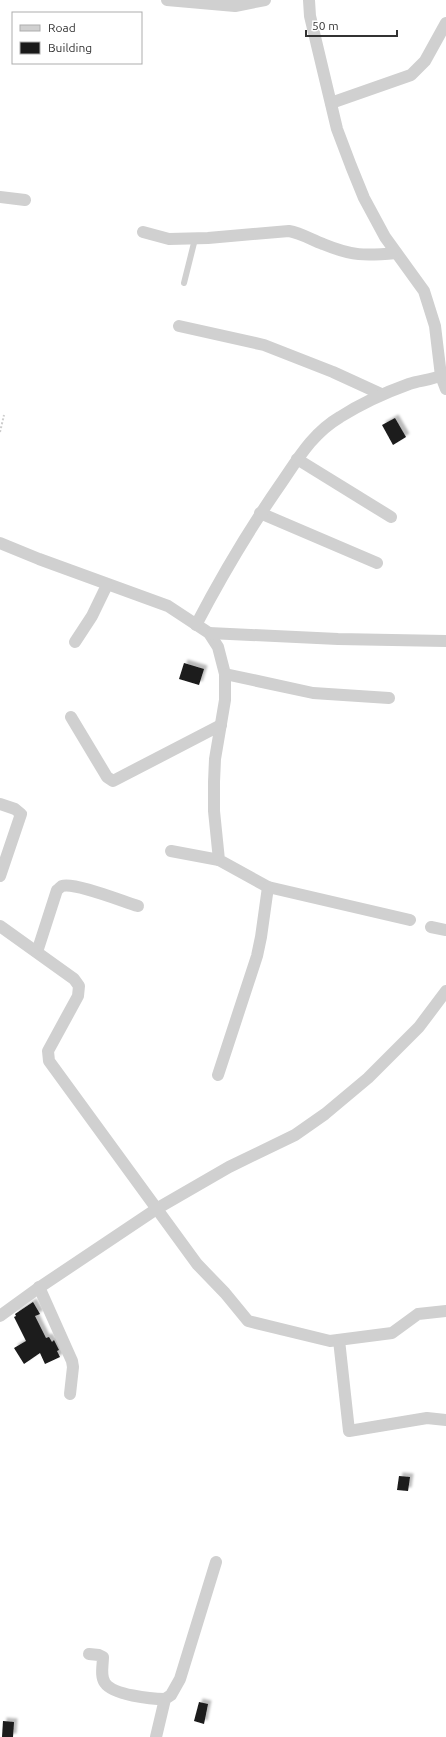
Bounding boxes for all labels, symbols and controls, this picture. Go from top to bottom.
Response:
legend [12,12,142,64]
scale bar [306,12,397,38]
text: 50 m [312,19,339,32]
text: Road [48,21,76,34]
text: Building [48,41,92,54]

